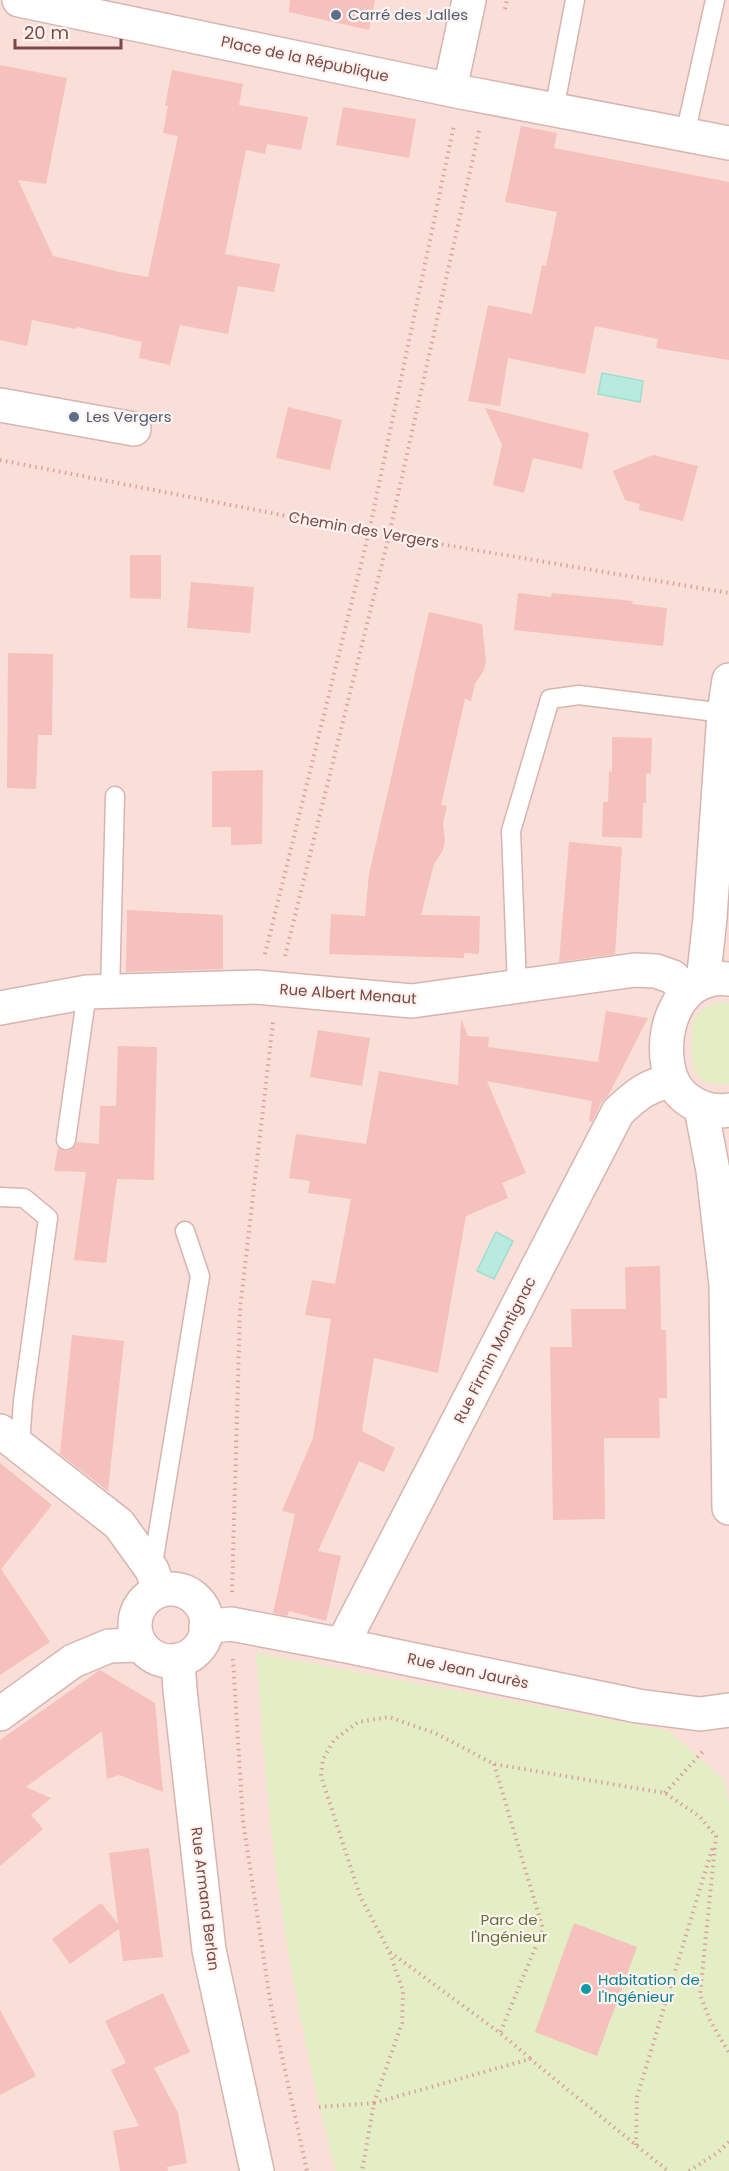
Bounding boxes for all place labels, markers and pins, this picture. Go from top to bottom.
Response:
place label: Carré des Jalles [348,4,468,25]
marker: Carré des Jalles [329,8,343,22]
place label: Les Vergers [86,406,172,427]
marker: Les Vergers [67,410,81,424]
place label: Habitation de l'Ingénieur [598,1969,700,2007]
marker: Habitation de l'Ingénieur [579,1982,593,1996]

